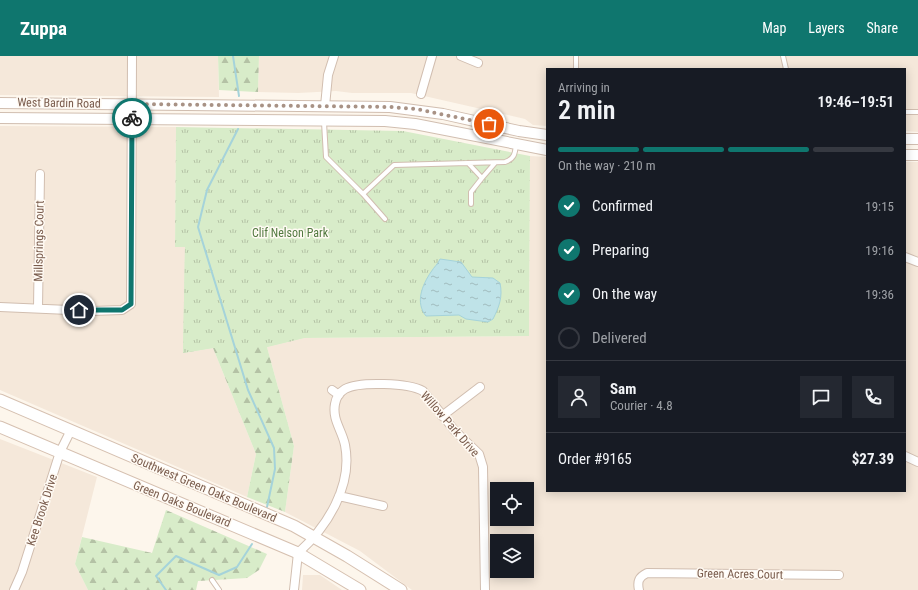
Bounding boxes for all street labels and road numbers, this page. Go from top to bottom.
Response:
street label: West Bardin Road [17,95,101,111]
street label: Millsprings Court [31,200,47,282]
street label: Willow Park Drive [418,388,482,460]
street label: Southwest Green Oaks Boulevard [129,451,279,525]
street label: Kee Brook Drive [24,472,60,548]
street label: Green Oaks Boulevard [131,478,233,530]
street label: Green Acres Court [697,566,784,582]

